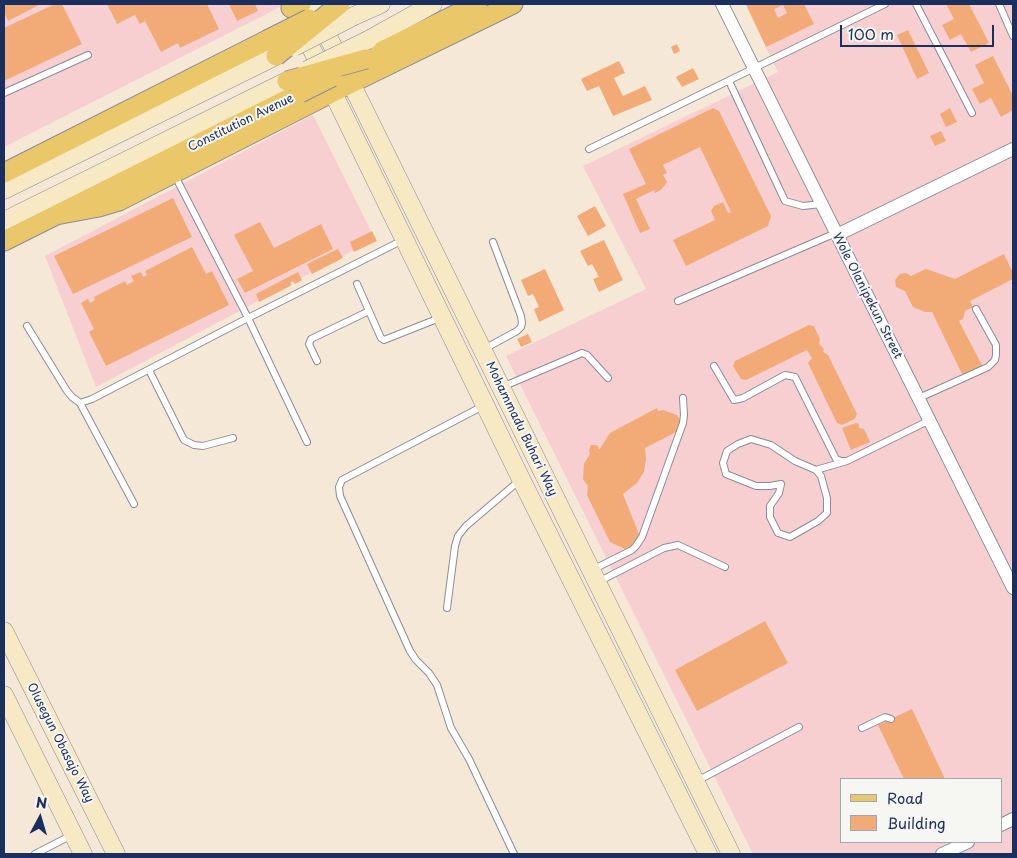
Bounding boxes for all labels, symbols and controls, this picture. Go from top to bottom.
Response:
scale bar [842,15,996,47]
text: 100 m [848,22,894,45]
street label: Constitution Avenue [186,91,296,155]
street label: Wole Olanipekun Street [829,231,905,361]
street label: Mohammadu Buhari Way [482,359,560,499]
street label: Olusegun Obasajo Way [24,681,96,805]
legend [840,778,1002,843]
text: Road [887,786,923,809]
text: N [35,792,48,814]
north arrow [15,793,65,843]
text: Building [887,811,946,834]

